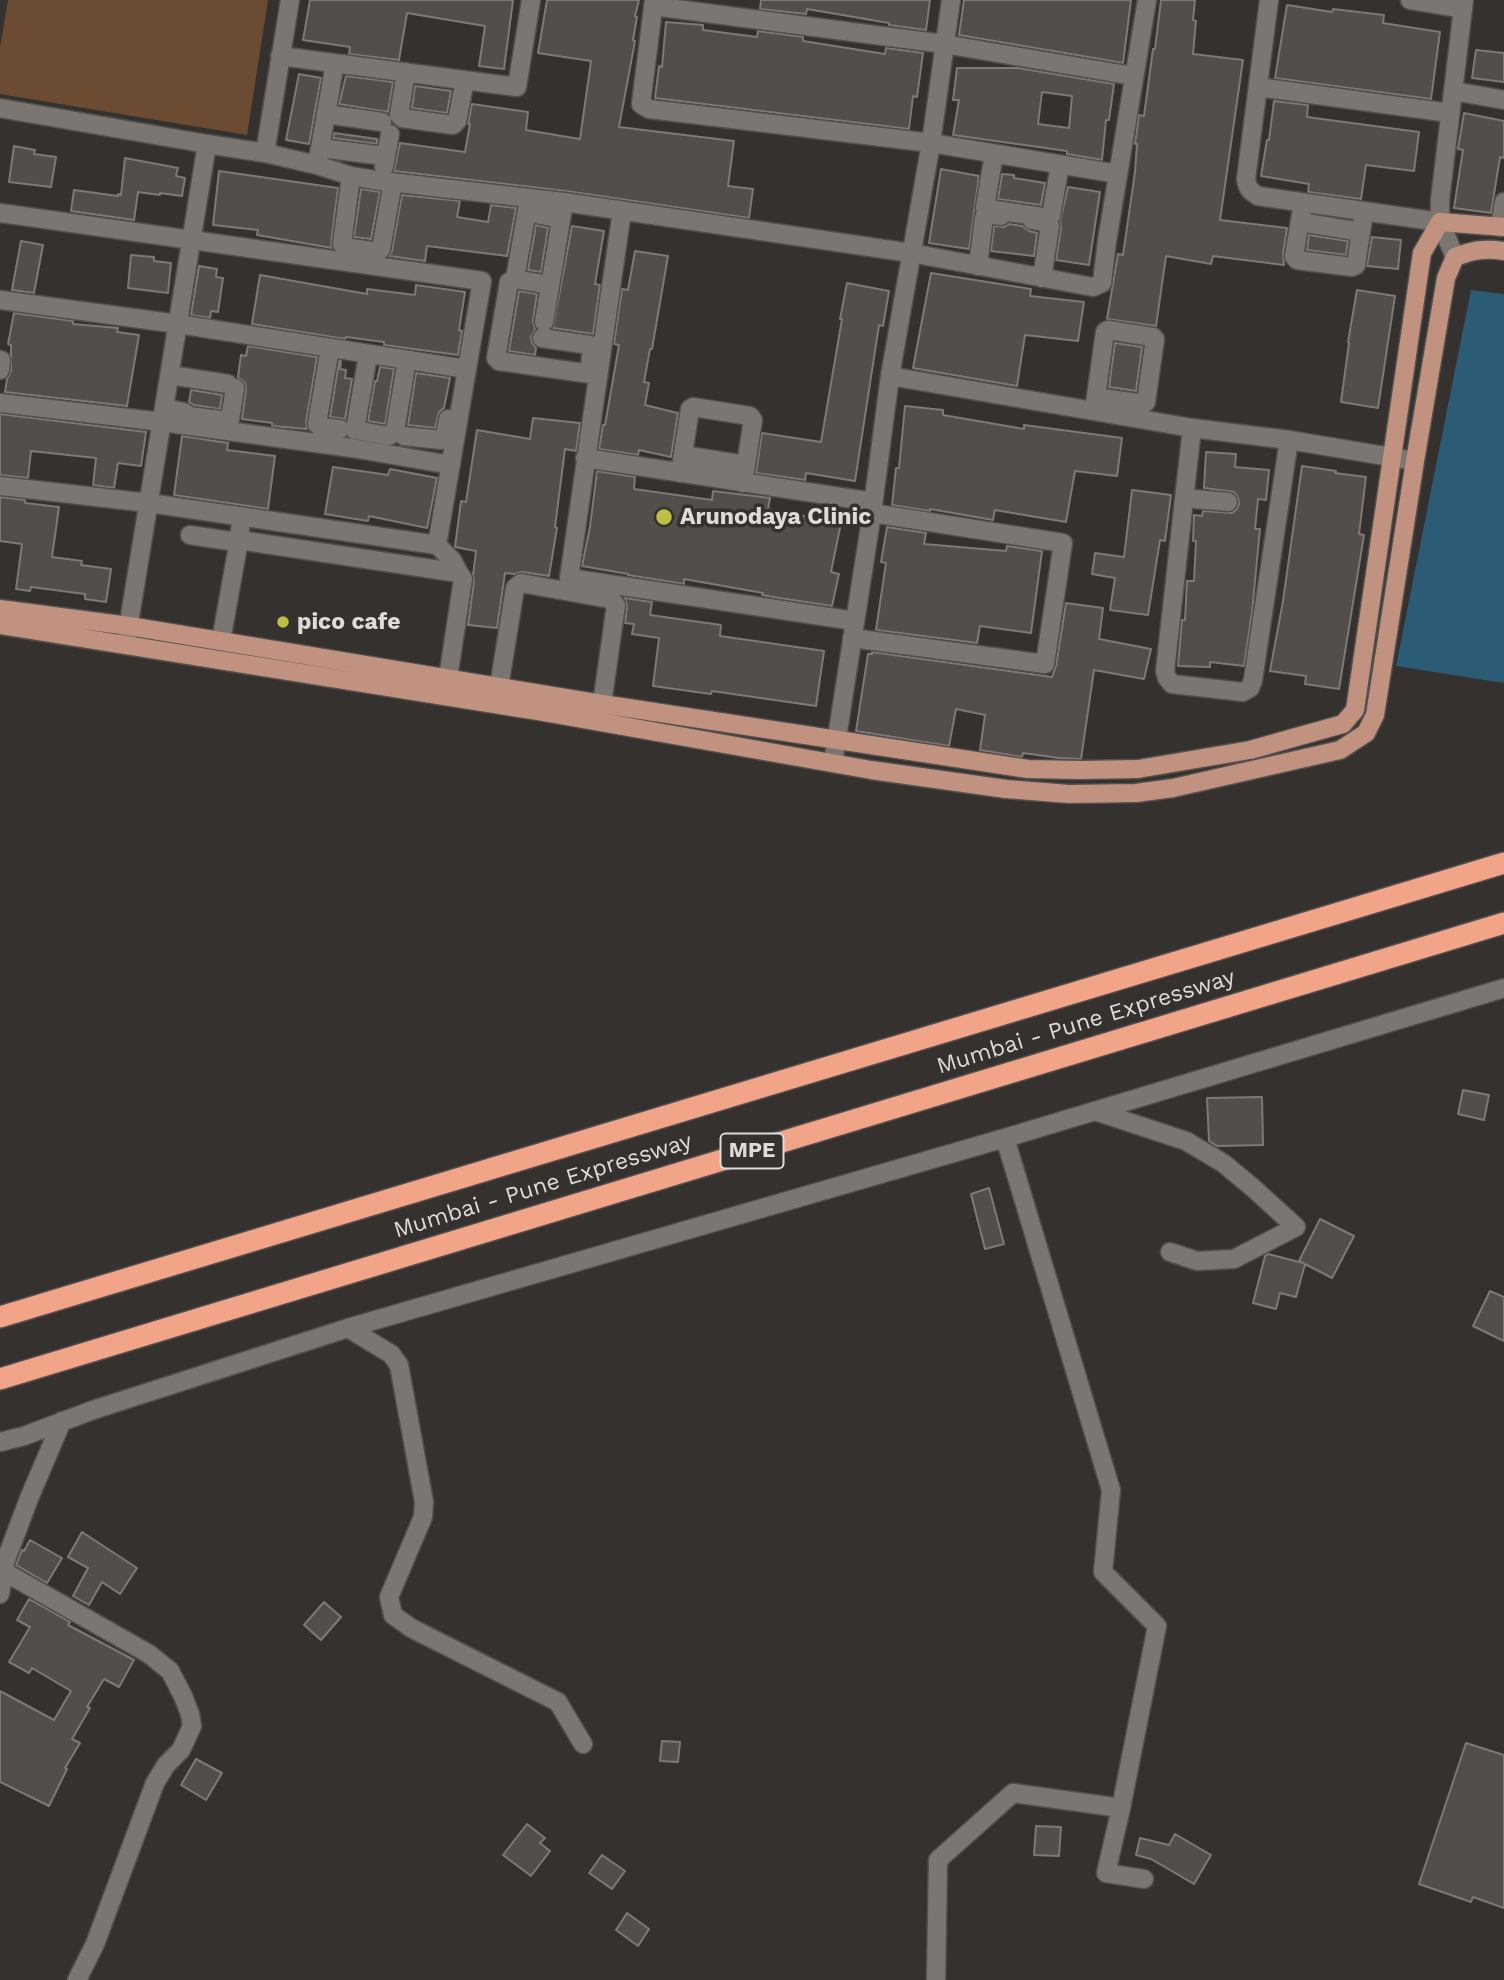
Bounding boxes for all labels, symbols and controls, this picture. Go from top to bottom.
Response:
place label: Arunodaya Clinic [680,503,871,531]
marker: Arunodaya Clinic [654,507,674,527]
place label: pico cafe [297,608,401,636]
marker: pico cafe [275,614,291,630]
street label: Mumbai - Pune Expressway [933,963,1239,1081]
street label: Mumbai - Pune Expressway [390,1127,696,1245]
road number: MPE [720,1134,784,1168]

